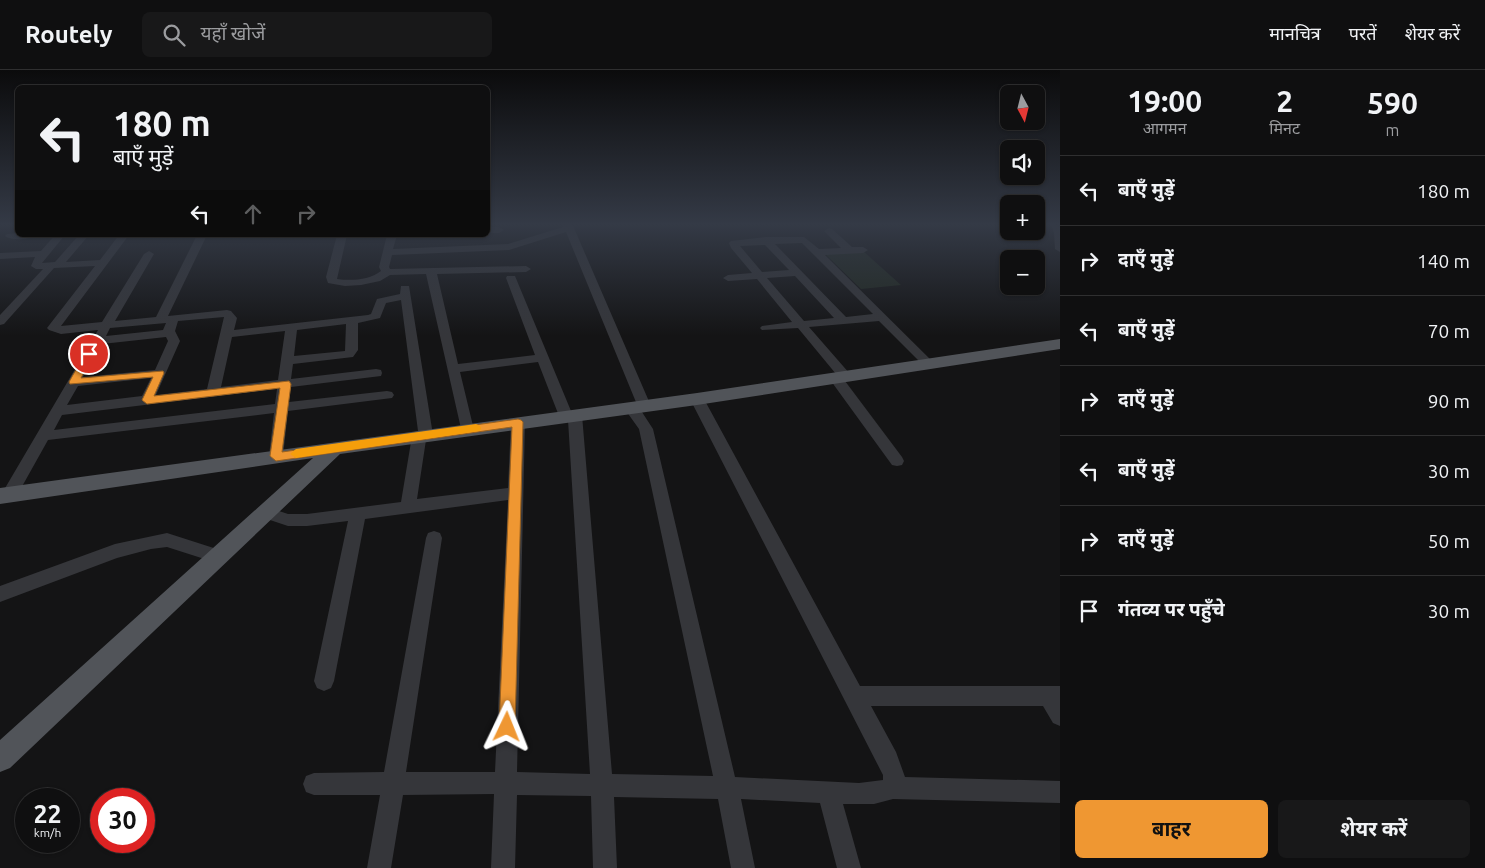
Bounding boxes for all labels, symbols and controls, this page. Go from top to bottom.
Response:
search box [142,12,492,57]
text: Routely [25,21,112,48]
icon: search [160,21,188,49]
text: यहाँ खोजें [200,22,265,44]
text: मानचित्र [1269,23,1321,43]
text: परतें [1349,23,1377,43]
text: शेयर करें [1405,23,1460,43]
text: 19:00 [1127,84,1202,118]
text: 2 [1276,84,1293,118]
north arrow [1000,85,1045,130]
map controls [1000,85,1045,295]
text: 590 [1367,86,1418,120]
text: 180 m [113,103,211,143]
icon: left [30,105,95,170]
text: आगमन [1143,119,1187,137]
text: मिनट [1269,119,1300,137]
text: m [1386,121,1399,139]
button: sound [1000,140,1045,185]
text: बाएँ मुड़ें [113,144,173,169]
icon: left [1075,177,1103,205]
text: बाएँ मुड़ें [1118,178,1175,200]
text: 180 m [1417,180,1470,202]
button: + [1000,195,1045,240]
icon: left [186,200,214,228]
icon: ahead [239,200,267,228]
icon: right [292,200,320,228]
icon: right [1075,247,1103,275]
text: दाएँ मुड़ें [1118,248,1174,270]
button: − [1000,250,1045,295]
text: 140 m [1417,250,1470,272]
icon: left [1075,317,1103,345]
text: बाएँ मुड़ें [1118,318,1175,340]
text: 70 m [1428,320,1470,342]
pin [68,333,110,375]
icon: arrive [75,340,103,368]
icon: right [1075,387,1103,415]
text: दाएँ मुड़ें [1118,388,1174,410]
text: 90 m [1428,390,1470,412]
icon: left [1075,457,1103,485]
text: बाएँ मुड़ें [1118,458,1175,480]
text: 30 m [1428,460,1470,482]
icon: right [1075,527,1103,555]
text: दाएँ मुड़ें [1118,528,1174,550]
text: 50 m [1428,530,1470,552]
icon: arrive [1075,597,1103,625]
text: गंतव्य पर पहुँचे [1118,598,1225,620]
text: 30 m [1428,600,1470,622]
position arrow [480,700,532,752]
speed limit sign: 30 [90,788,155,853]
text: 22 [33,800,62,828]
button: बाहर [1075,800,1268,858]
button: शेयर करें [1278,800,1470,858]
text: km/h [34,826,61,839]

